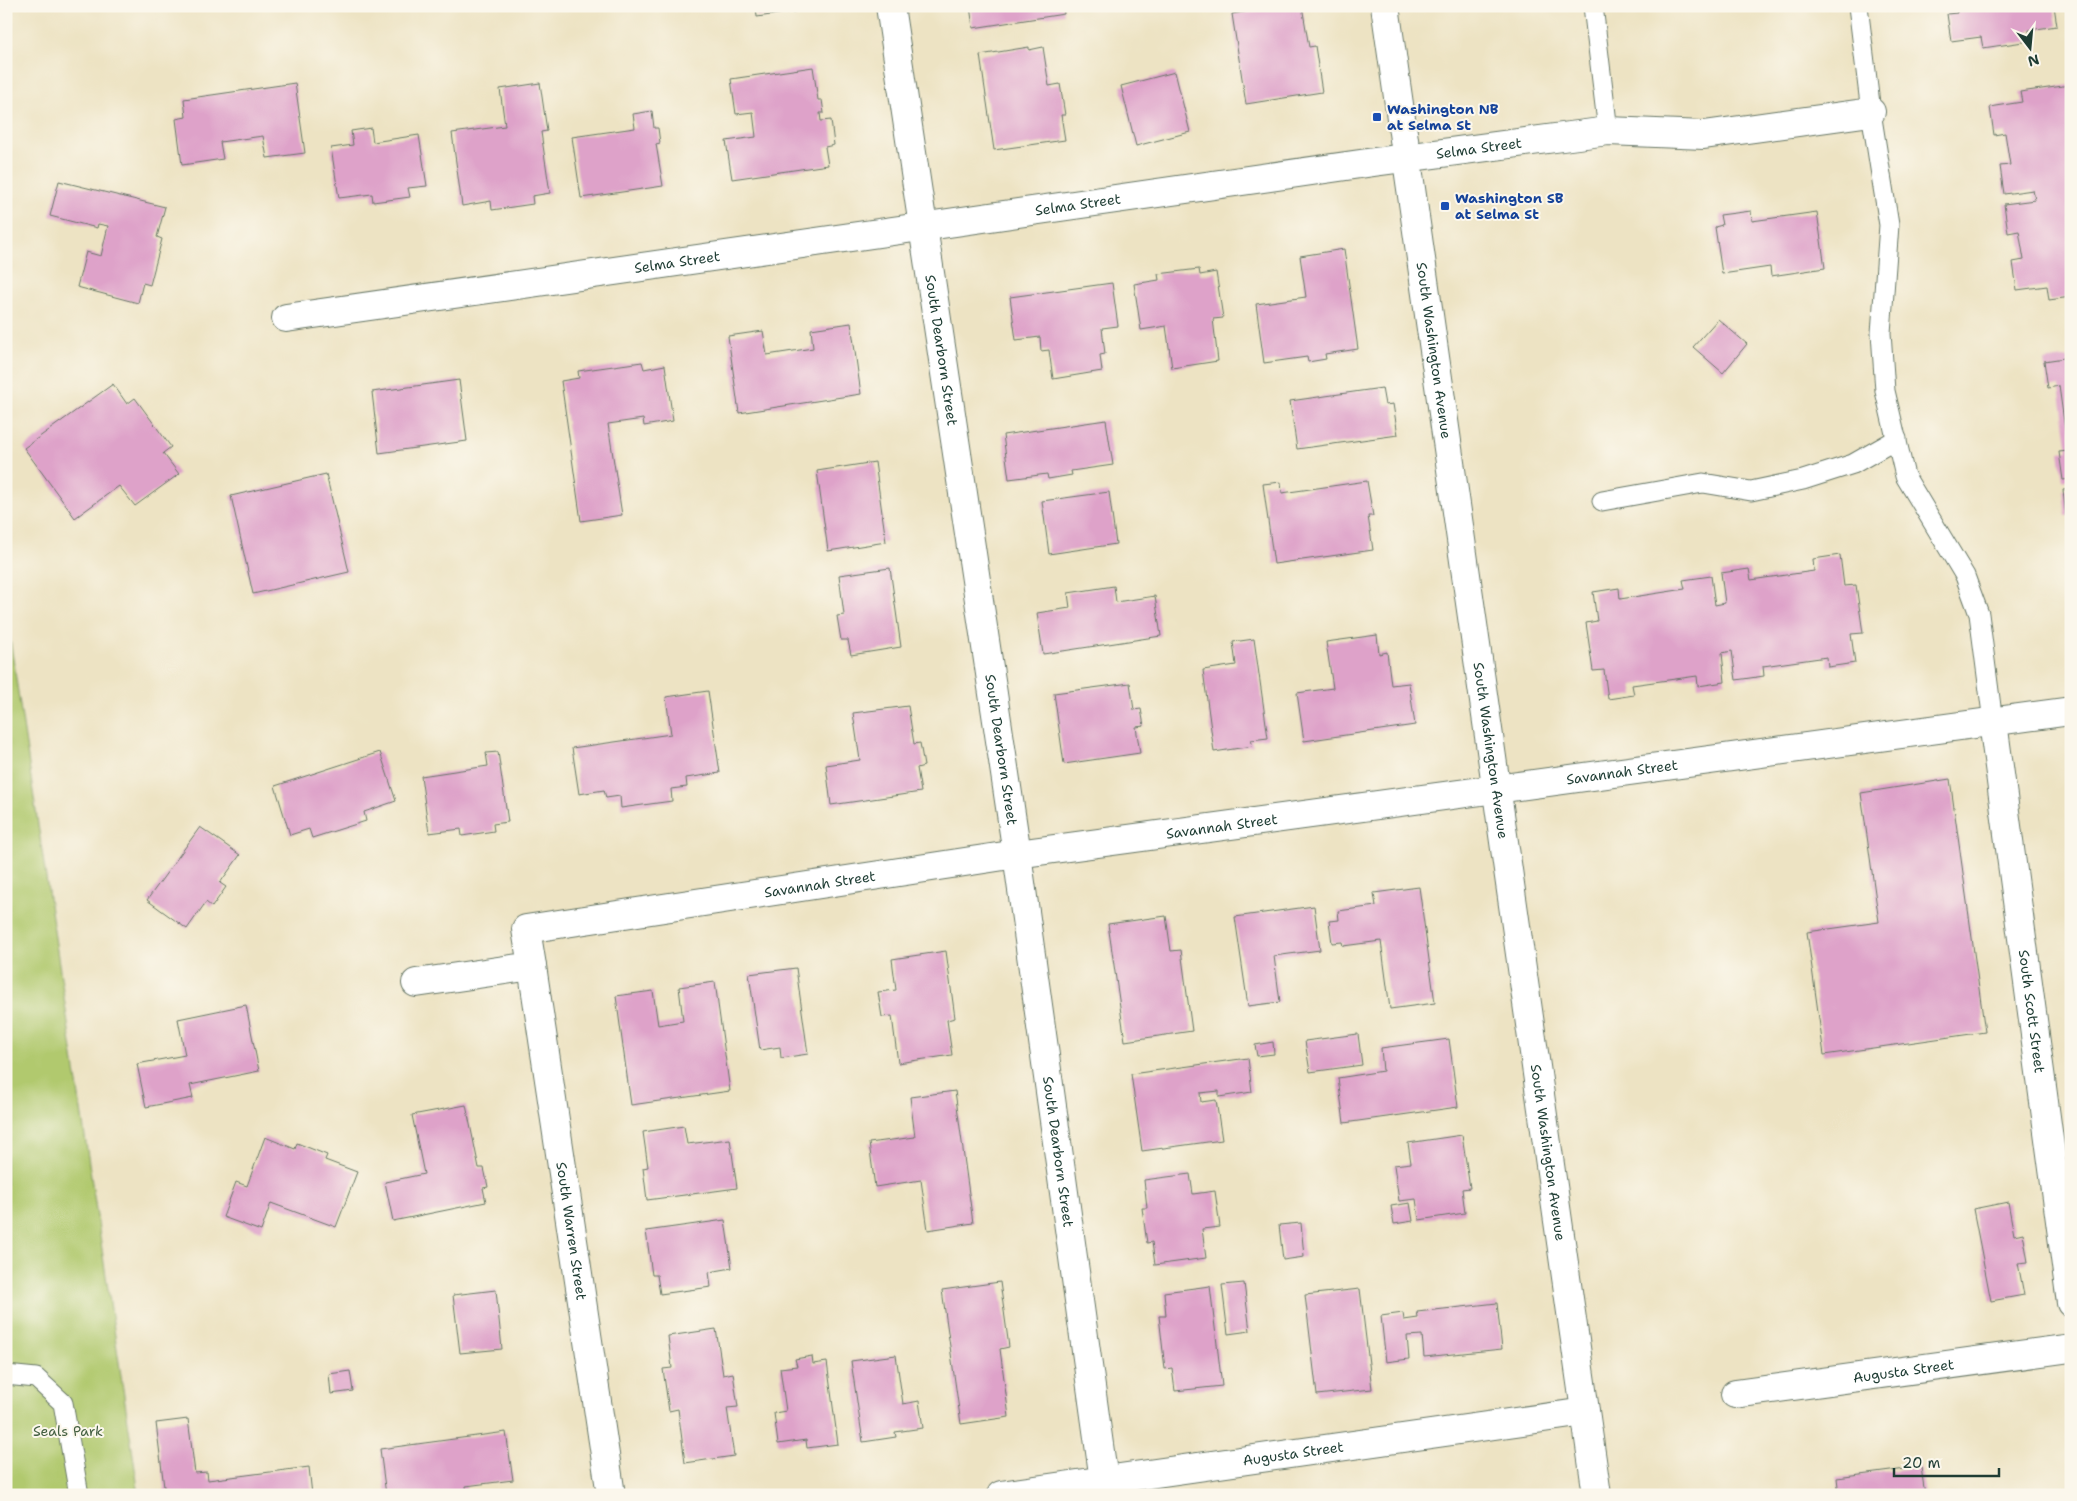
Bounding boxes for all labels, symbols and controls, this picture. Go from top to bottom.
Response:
north arrow [2004,22,2054,72]
text: N [2026,50,2041,71]
place label: Washington NB at Selma St [1387,100,1499,134]
marker: Washington NB at Selma St [1371,111,1383,123]
street label: Selma Street [1435,134,1523,163]
street label: Selma Street [1034,189,1122,219]
place label: Washington SB at Selma St [1455,189,1564,223]
marker: Washington SB at Selma St [1439,200,1451,212]
street label: Selma Street [633,247,721,277]
street label: South Washington Avenue [1413,261,1456,440]
street label: South Dearborn Street [921,273,962,427]
street label: South Washington Avenue [1470,661,1512,840]
street label: South Dearborn Street [981,673,1022,826]
street label: Savannah Street [1565,755,1679,788]
street label: Savannah Street [1165,810,1279,843]
street label: Savannah Street [763,867,877,901]
street label: South Scott Street [2015,949,2049,1074]
street label: South Washington Avenue [1527,1063,1570,1242]
street label: South Dearborn Street [1039,1075,1078,1228]
street label: South Warren Street [552,1161,591,1301]
street label: Augusta Street [1852,1355,1955,1387]
park label: Seals Park [33,1422,103,1440]
street label: Augusta Street [1241,1437,1345,1470]
scale bar [1894,1446,2000,1478]
text: 20 m [1902,1453,1941,1473]

